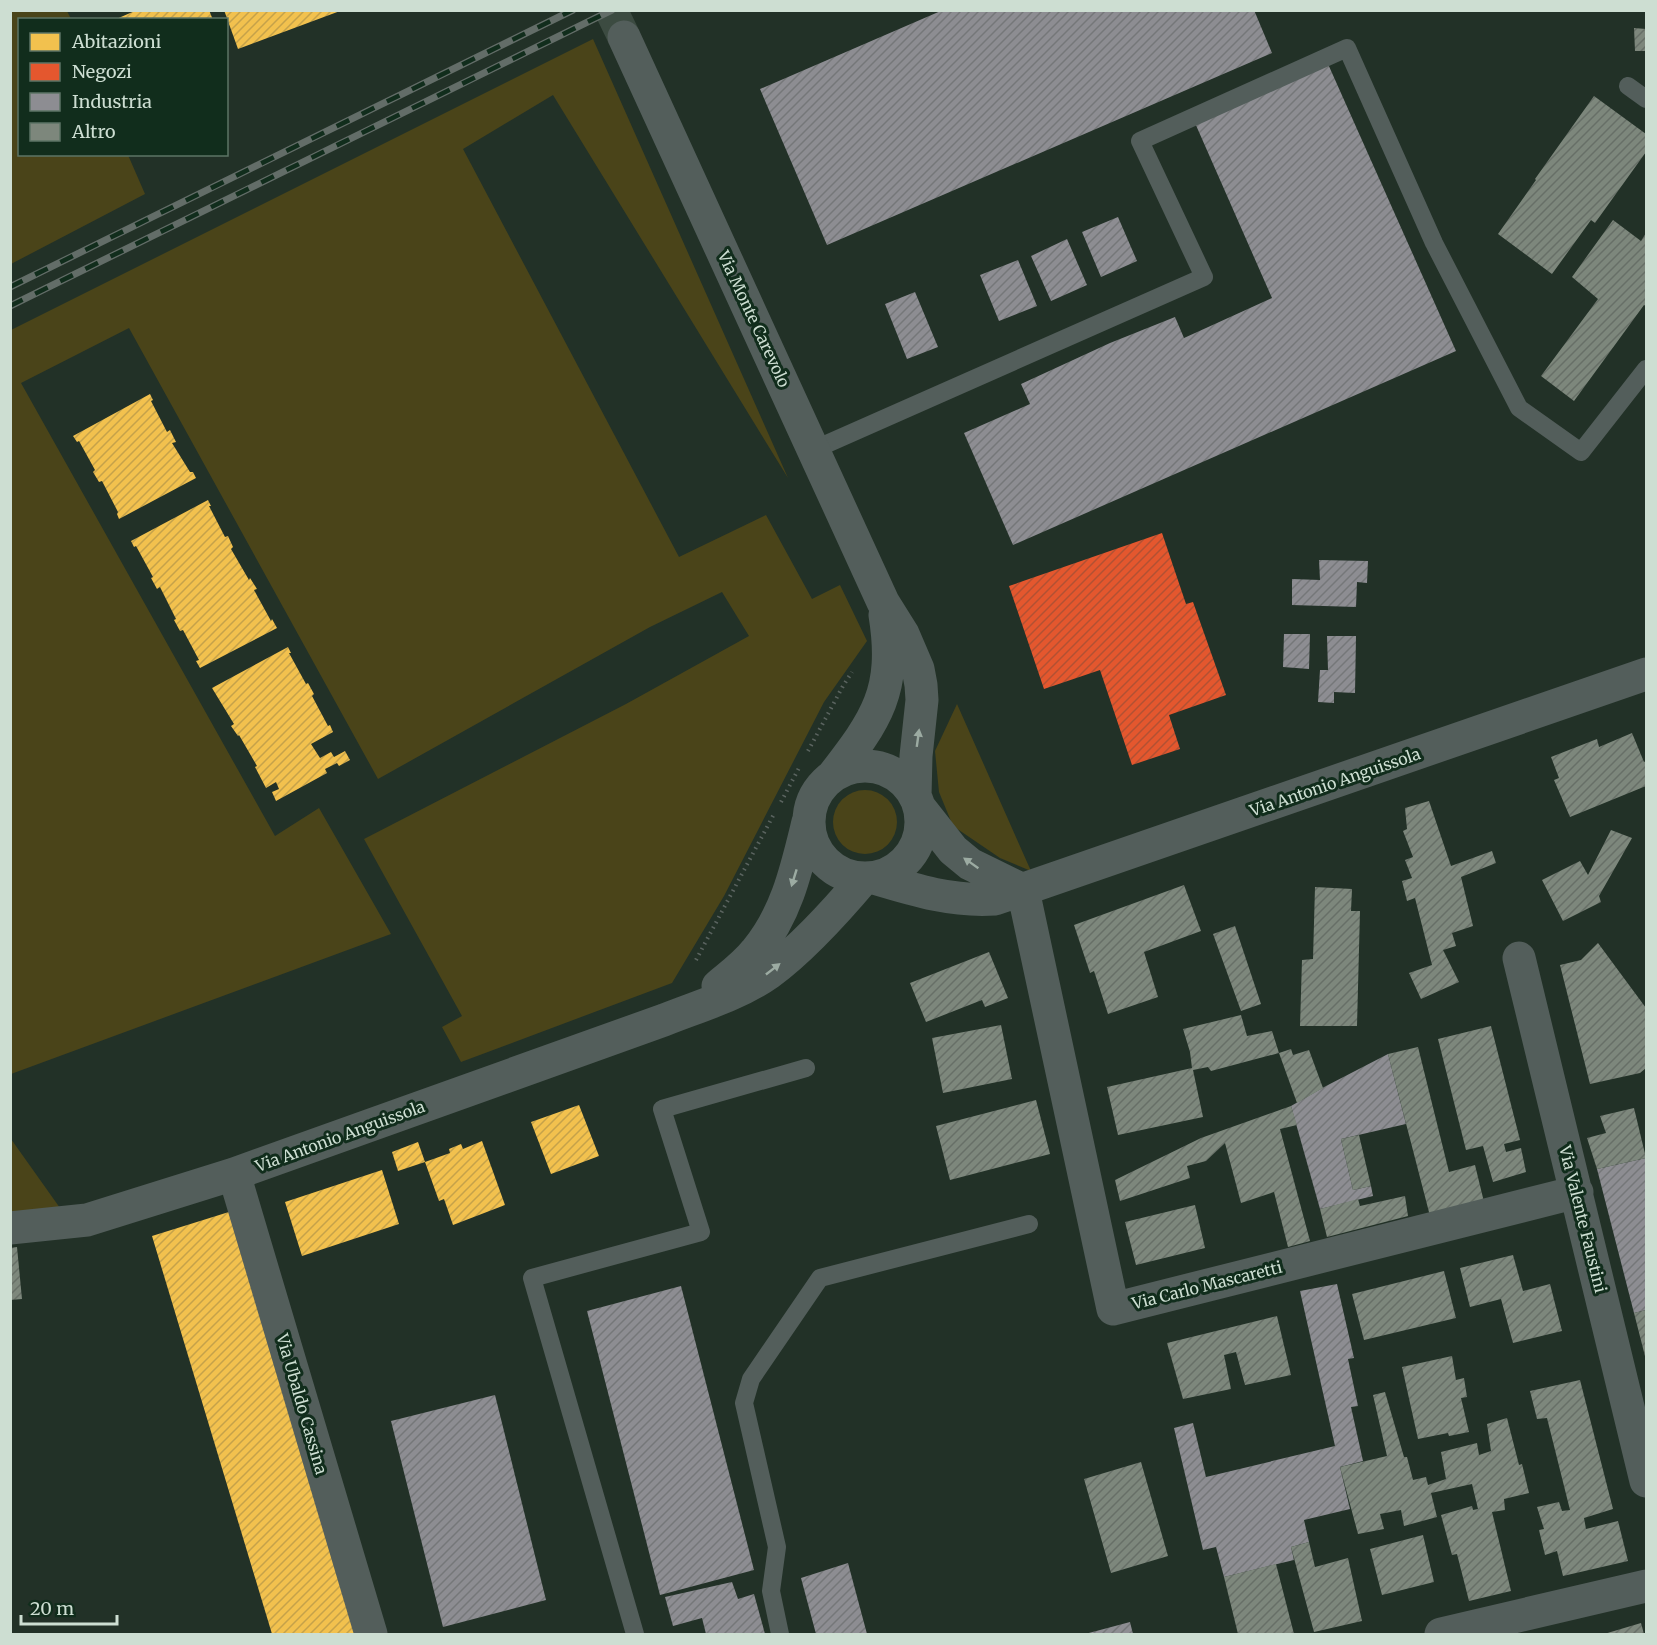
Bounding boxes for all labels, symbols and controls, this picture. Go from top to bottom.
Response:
legend [18,18,228,156]
text: Abitazioni [71,30,162,53]
text: Negozi [72,60,132,83]
text: Industria [72,90,152,113]
text: Altro [71,120,116,143]
street label: Via Monte Carevolo [713,247,794,390]
one-way arrow [913,728,923,747]
street label: Via Antonio Anguissola [1246,743,1423,821]
one-way arrow [963,857,979,869]
one-way arrow [788,869,798,887]
one-way arrow [765,962,781,975]
street label: Via Antonio Anguissola [252,1096,428,1176]
street label: Via Valente Faustini [1555,1142,1611,1295]
street label: Via Carlo Mascaretti [1129,1257,1284,1314]
street label: Via Ubaldo Cassina [272,1330,332,1477]
scale bar [21,1588,117,1626]
text: 20 m [30,1597,74,1620]

